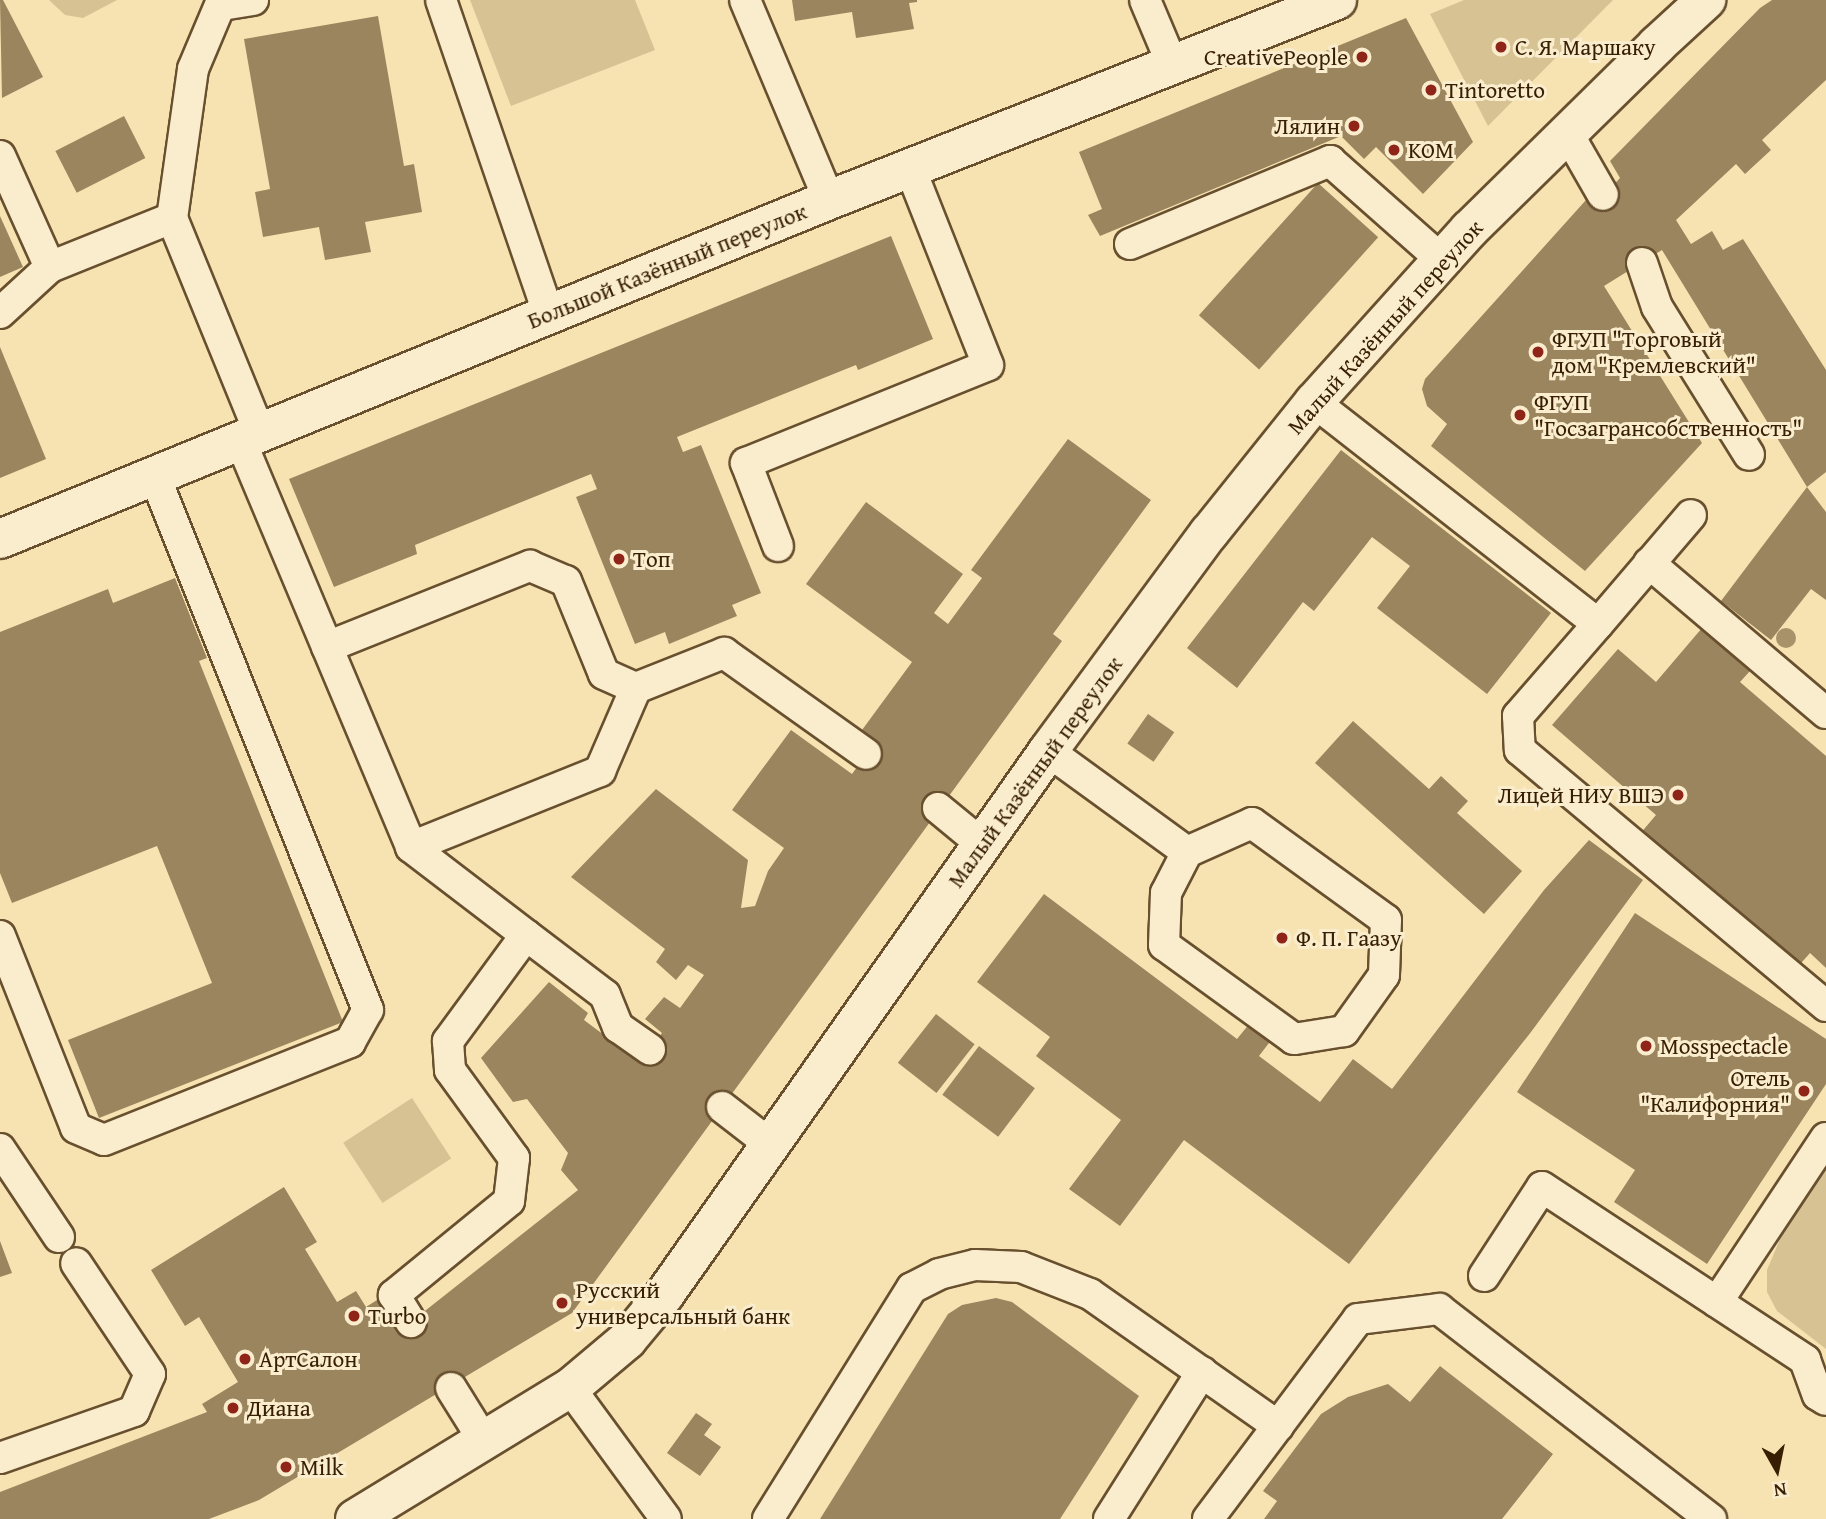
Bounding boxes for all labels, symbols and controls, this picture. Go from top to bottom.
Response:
place label: С. Я. Маршаку [1515,33,1656,61]
marker: С. Я. Маршаку [1493,39,1509,55]
place label: CreativePeople [1204,43,1348,71]
marker: CreativePeople [1354,49,1370,65]
place label: Tintoretto [1445,76,1545,104]
marker: Tintoretto [1423,82,1439,98]
place label: Лялин [1274,112,1340,140]
marker: Лялин [1346,118,1362,134]
place label: KOM [1408,136,1454,164]
marker: KOM [1386,142,1402,158]
street label: Большой Казённый переулок [523,197,811,335]
street label: Малый Казённый переулок [1281,214,1489,440]
place label: ФГУП "Торговый дом "Кремлевский" [1552,325,1756,379]
marker: ФГУП "Торговый дом "Кремлевский" [1530,344,1546,360]
place label: ФГУП "Госзагрансобственность" [1534,388,1802,442]
marker: ФГУП "Госзагрансобственность" [1512,407,1528,423]
place label: Топ [633,545,671,573]
marker: Топ [611,551,627,567]
street label: Малый Казённый переулок [942,651,1128,893]
place label: Лицей НИУ ВШЭ [1498,781,1664,809]
marker: Лицей НИУ ВШЭ [1670,787,1686,803]
place label: Ф. П. Гаазу [1296,924,1402,952]
marker: Ф. П. Гаазу [1274,930,1290,946]
place label: Mosspectacle [1660,1032,1788,1060]
marker: Mosspectacle [1638,1038,1654,1054]
place label: Отель "Калифорния" [1640,1064,1790,1118]
marker: Отель "Калифорния" [1796,1083,1812,1099]
place label: Русский универсальный банк [576,1276,790,1330]
marker: Русский универсальный банк [554,1295,570,1311]
place label: Turbo [368,1302,426,1330]
marker: Turbo [346,1308,362,1324]
place label: АртСалон [259,1345,358,1373]
marker: АртСалон [237,1351,253,1367]
place label: Диана [247,1394,311,1422]
marker: Диана [225,1400,241,1416]
north arrow [1742,1435,1812,1505]
place label: Milk [300,1453,343,1481]
marker: Milk [278,1459,294,1475]
text: N [1772,1476,1789,1506]

